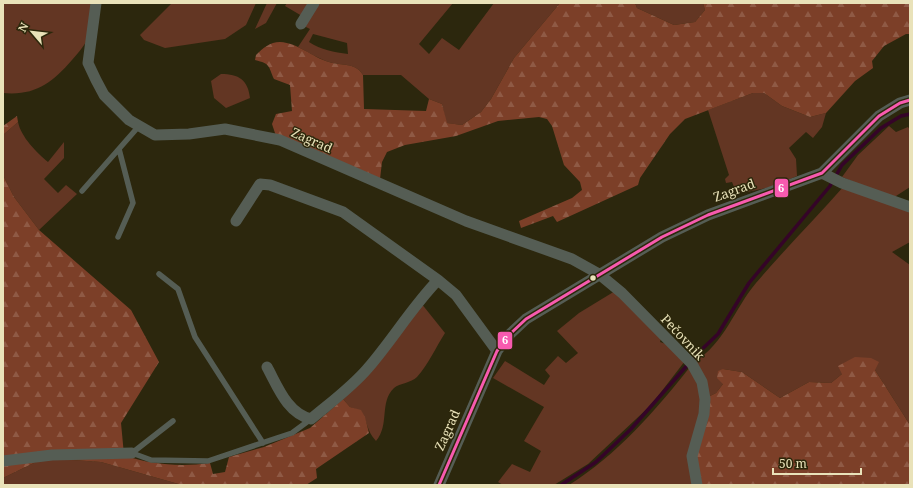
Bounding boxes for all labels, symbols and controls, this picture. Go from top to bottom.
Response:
north arrow [12,12,52,52]
text: N [14,19,32,34]
street label: Zagrad [289,123,335,157]
street label: Zagrad [711,174,757,206]
line badge: 6 [774,178,789,198]
text: 6 [778,180,784,195]
unlabelled marker [588,273,598,283]
street label: Pečovnik [657,310,709,364]
line badge: 6 [497,331,513,350]
text: 6 [502,332,508,347]
street label: Zagrad [430,407,464,453]
scale bar [773,450,861,476]
text: 50 m [779,455,807,472]

